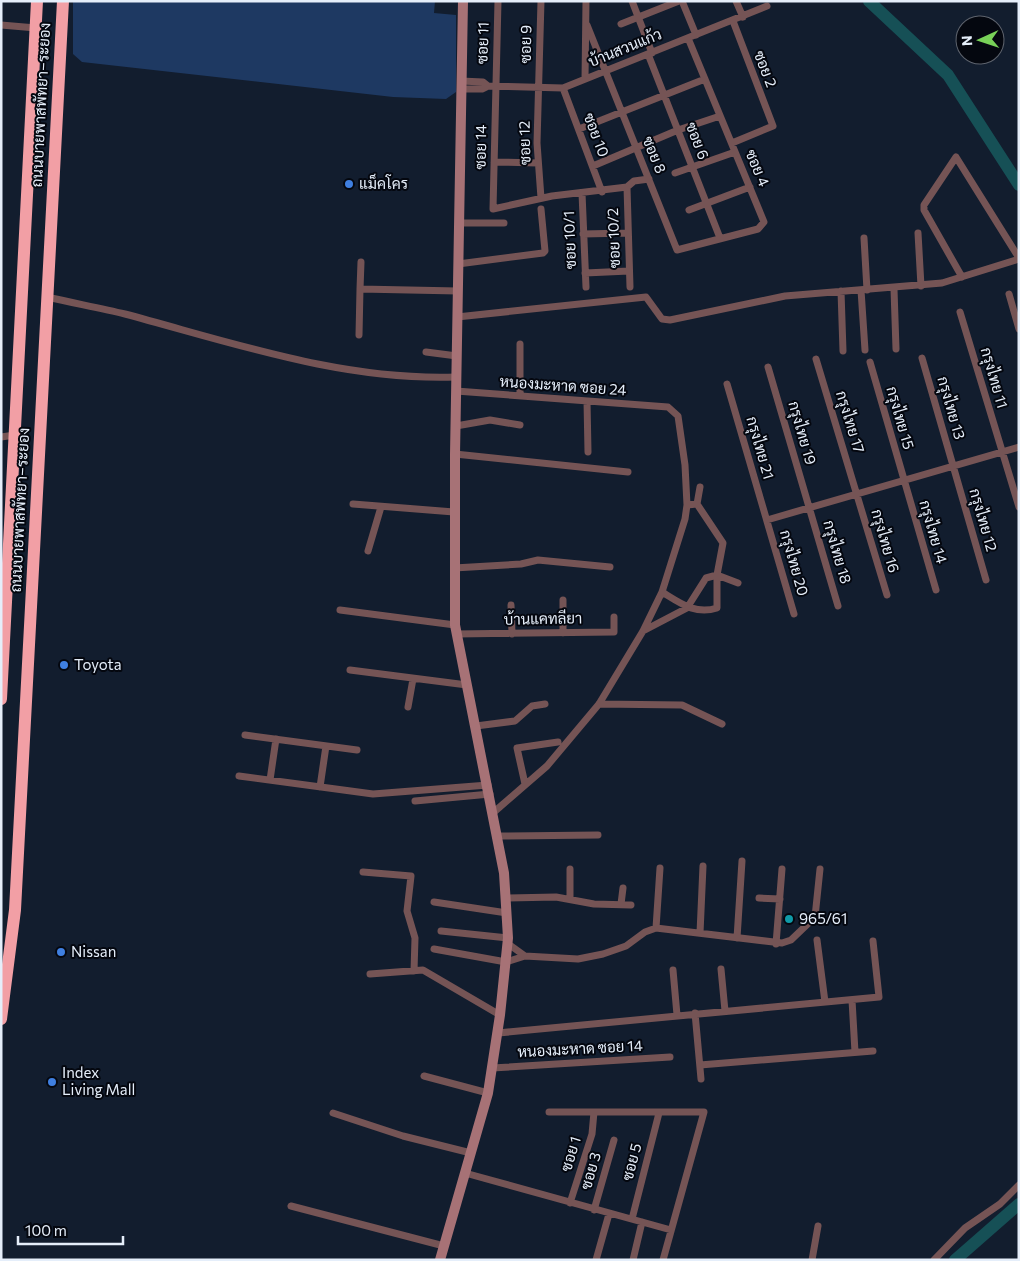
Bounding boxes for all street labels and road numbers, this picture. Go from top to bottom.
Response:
street label: ซอย 11 [472,21,492,64]
street label: ถนนบายพาสพัทยา–ระยอง [27,22,53,188]
street label: บ้านสวนแก้ว [585,24,664,70]
street label: ซอย 9 [516,25,534,63]
street label: ซอย 2 [751,48,781,90]
street label: ซอย 10 [580,110,614,159]
street label: ซอย 6 [683,119,713,162]
street label: ซอย 12 [515,121,533,165]
street label: ซอย 14 [471,124,489,170]
street label: ซอย 8 [639,133,671,176]
street label: ซอย 4 [742,146,774,189]
street label: ซอย 10/2 [603,208,623,269]
street label: ซอย 10/1 [559,210,579,270]
street label: กรุงไทย 11 [975,345,1012,411]
street label: หนองมะหาด ซอย 24 [499,372,627,398]
street label: กรุงไทย 13 [931,374,970,442]
street label: กรุงไทย 15 [880,384,919,452]
street label: กรุงไทย 17 [830,388,869,456]
street label: กรุงไทย 19 [782,399,821,467]
street label: กรุงไทย 21 [741,414,779,482]
street label: ถนนบายพาสพัทยา–ระยอง [6,427,32,593]
street label: กรุงไทย 12 [964,486,1002,554]
street label: กรุงไทย 14 [913,498,952,566]
street label: กรุงไทย 16 [865,507,904,575]
street label: กรุงไทย 18 [817,518,856,586]
street label: กรุงไทย 20 [774,528,813,599]
street label: บ้านแคทลียา [504,608,582,628]
street label: หนองมะหาด ซอย 14 [517,1036,643,1060]
street label: ซอย 1 [556,1134,584,1174]
street label: ซอย 5 [617,1141,645,1182]
street label: ซอย 3 [576,1150,604,1191]

